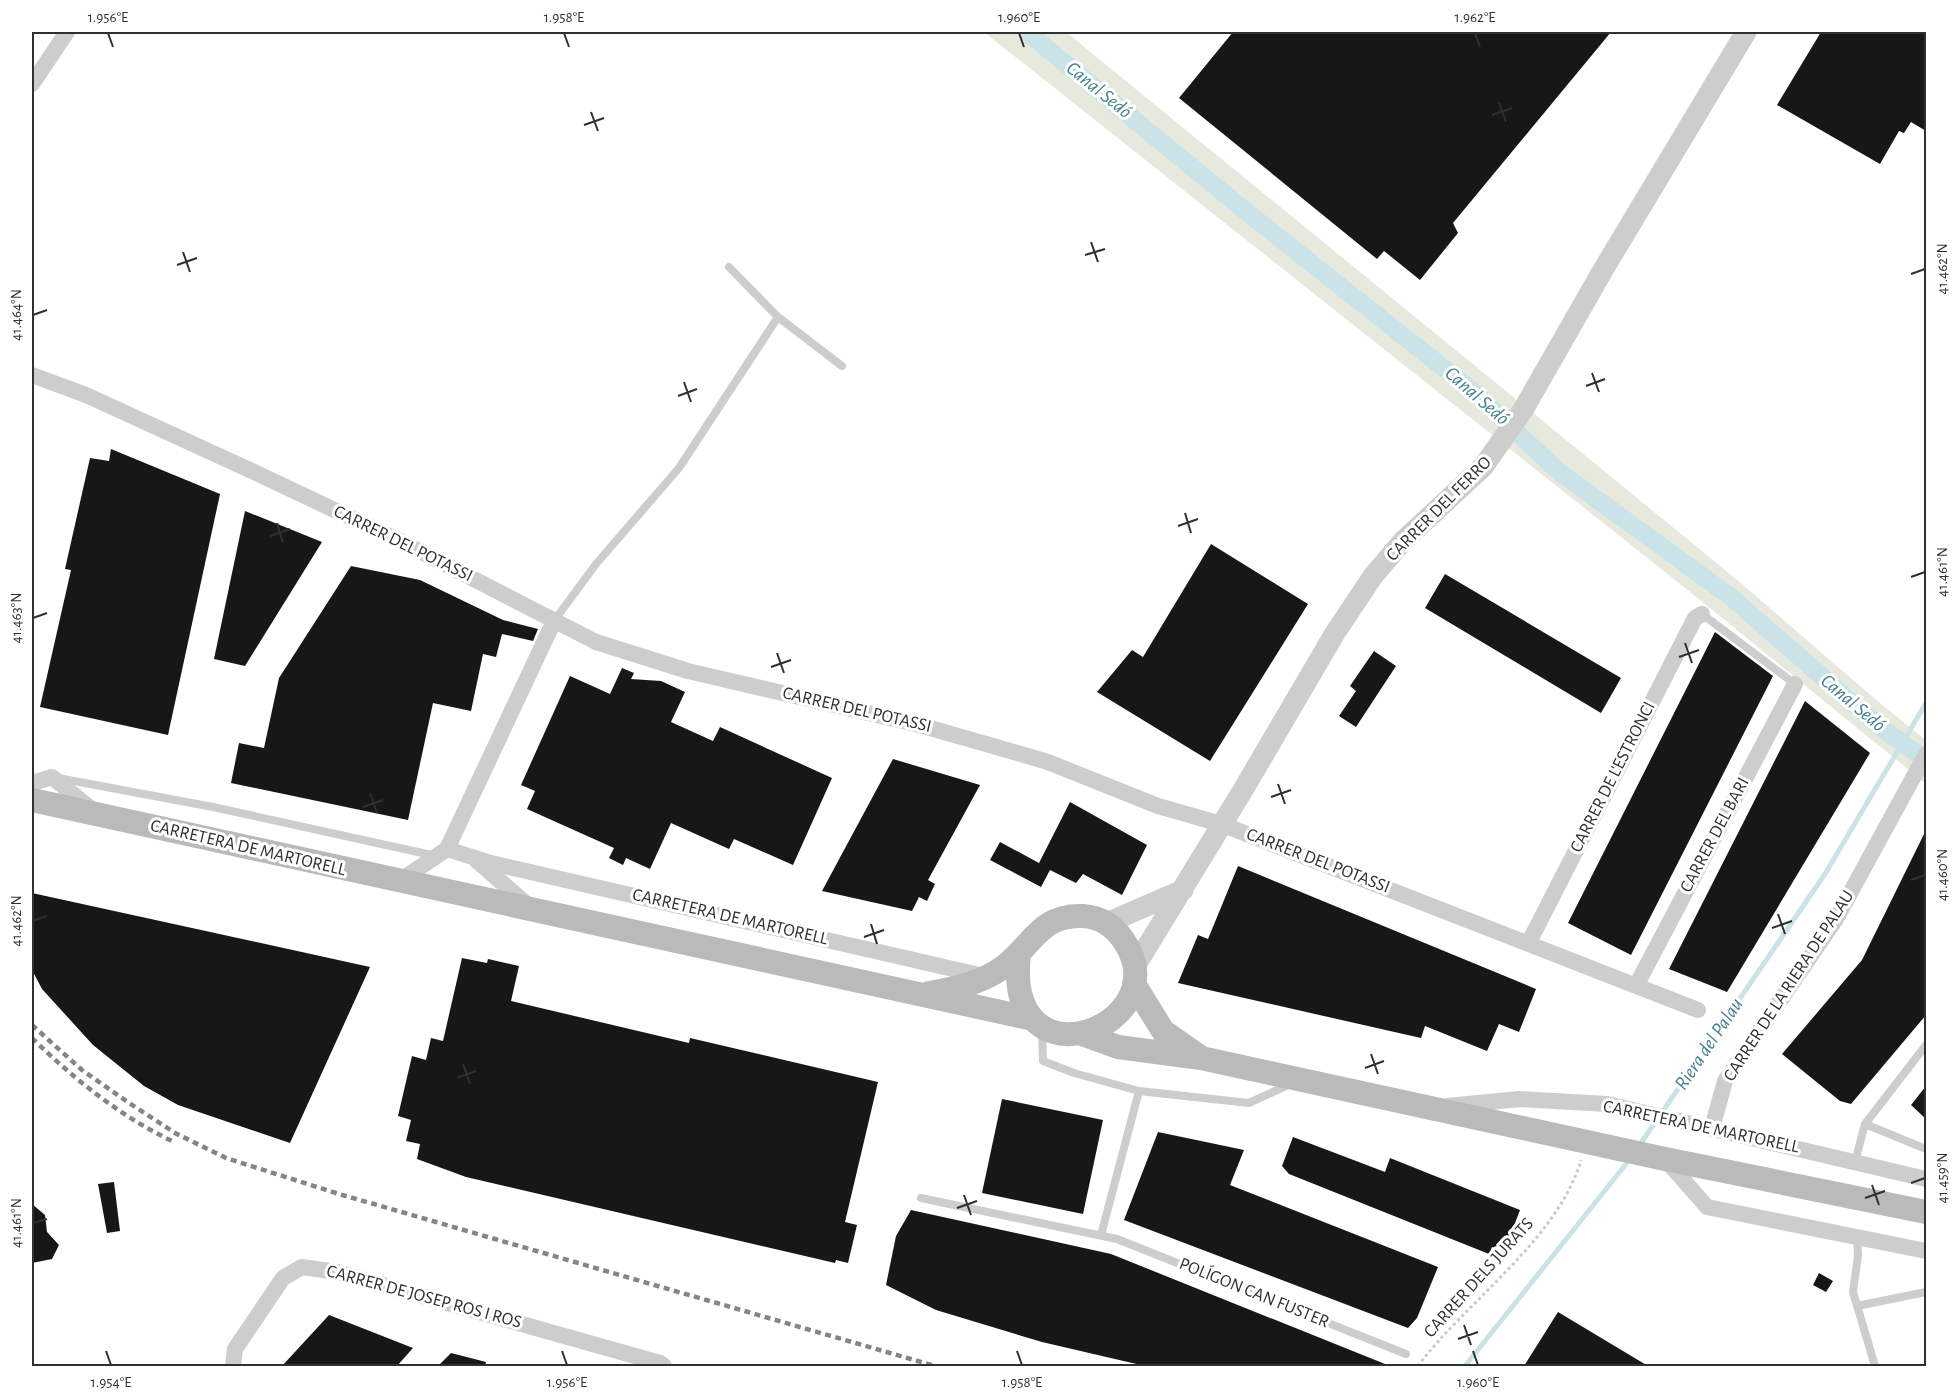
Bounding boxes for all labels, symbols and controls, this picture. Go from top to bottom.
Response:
text: 1.956°E [88,10,128,25]
text: 1.958°E [544,10,584,25]
text: 1.960°E [998,10,1040,25]
text: 1.962°E [1454,10,1496,25]
water label: Canal Sedó [1063,58,1135,122]
text: 41.462°N [1935,243,1950,295]
text: 41.464°N [9,289,24,341]
water label: Canal Sedó [1441,363,1513,429]
street label: CARRER DEL FERRO [1383,453,1495,565]
street label: CARRER DEL POTASSI [331,503,475,585]
text: 41.461°N [1935,547,1950,597]
text: 41.463°N [9,593,24,643]
water label: Canal Sedó [1817,670,1889,736]
street label: CARRER DEL POTASSI [781,684,933,736]
street label: CARRER DE L'ESTRONCI [1567,699,1659,855]
street label: CARRER DEL BARI [1677,775,1753,895]
street label: CARRETERA DE MARTORELL [149,817,348,879]
street label: CARRER DEL POTASSI [1244,825,1392,897]
text: 41.460°N [1935,849,1950,901]
street label: CARRETERA DE MARTORELL [631,886,830,948]
street label: CARRER DE LA RIERA DE PALAU [1721,887,1857,1085]
text: 41.462°N [9,895,24,947]
water label: Riera del Palau [1671,994,1747,1094]
street label: CARRETERA DE MARTORELL [1601,1097,1801,1157]
text: 41.459°N [1935,1153,1950,1204]
text: 41.461°N [9,1198,24,1248]
street label: CARRER DELS JURATS [1421,1215,1537,1341]
street label: POLÍGON CAN FUSTER [1176,1252,1333,1331]
street label: CARRER DE JOSEP ROS I ROS [325,1262,523,1332]
text: 1.954°E [91,1375,131,1390]
text: 1.956°E [547,1375,587,1390]
text: 1.958°E [1002,1375,1042,1390]
text: 1.960°E [1457,1375,1499,1390]

